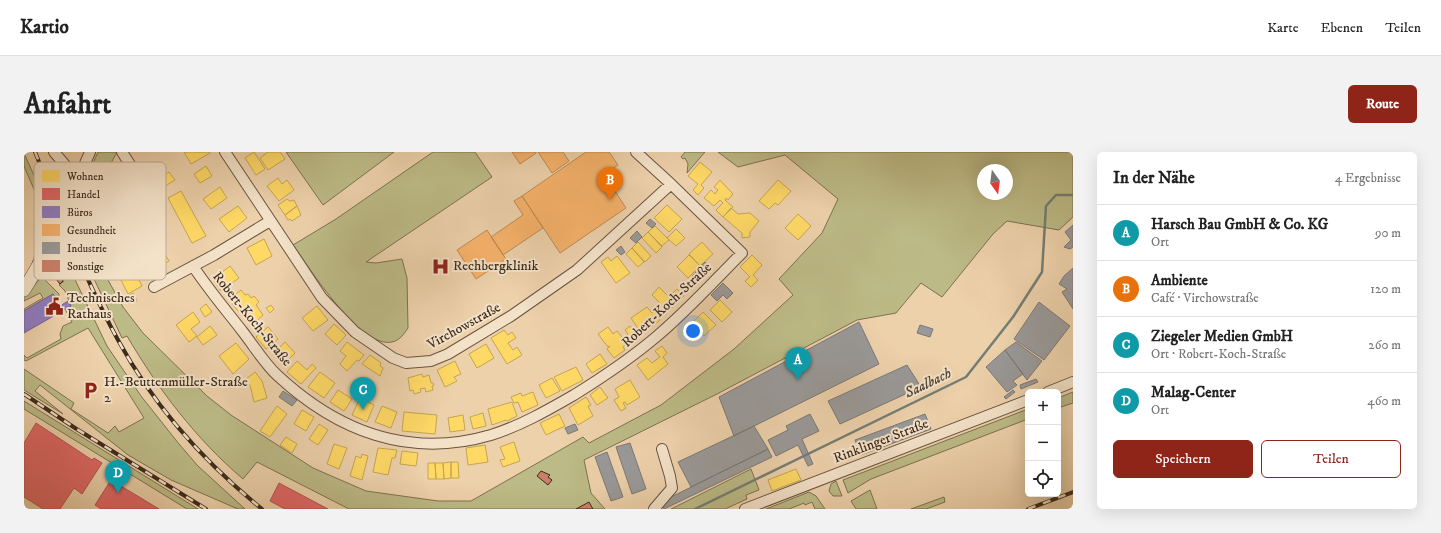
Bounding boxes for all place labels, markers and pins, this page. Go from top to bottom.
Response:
pin: B [597,167,623,200]
hospital icon: Rechbergklinik [430,256,450,276]
place label: Rechbergklinik [453,257,538,275]
place label: Technisches Rathaus [67,289,135,323]
public building icon: Technisches Rathaus [44,296,64,316]
pin: A [785,347,811,380]
place label: H.-Beuttenmüller-Straße 2 [104,373,248,407]
pin: C [350,377,376,410]
parking icon: H.-Beuttenmüller-Straße 2 [81,380,101,400]
pin: D [105,460,131,493]

